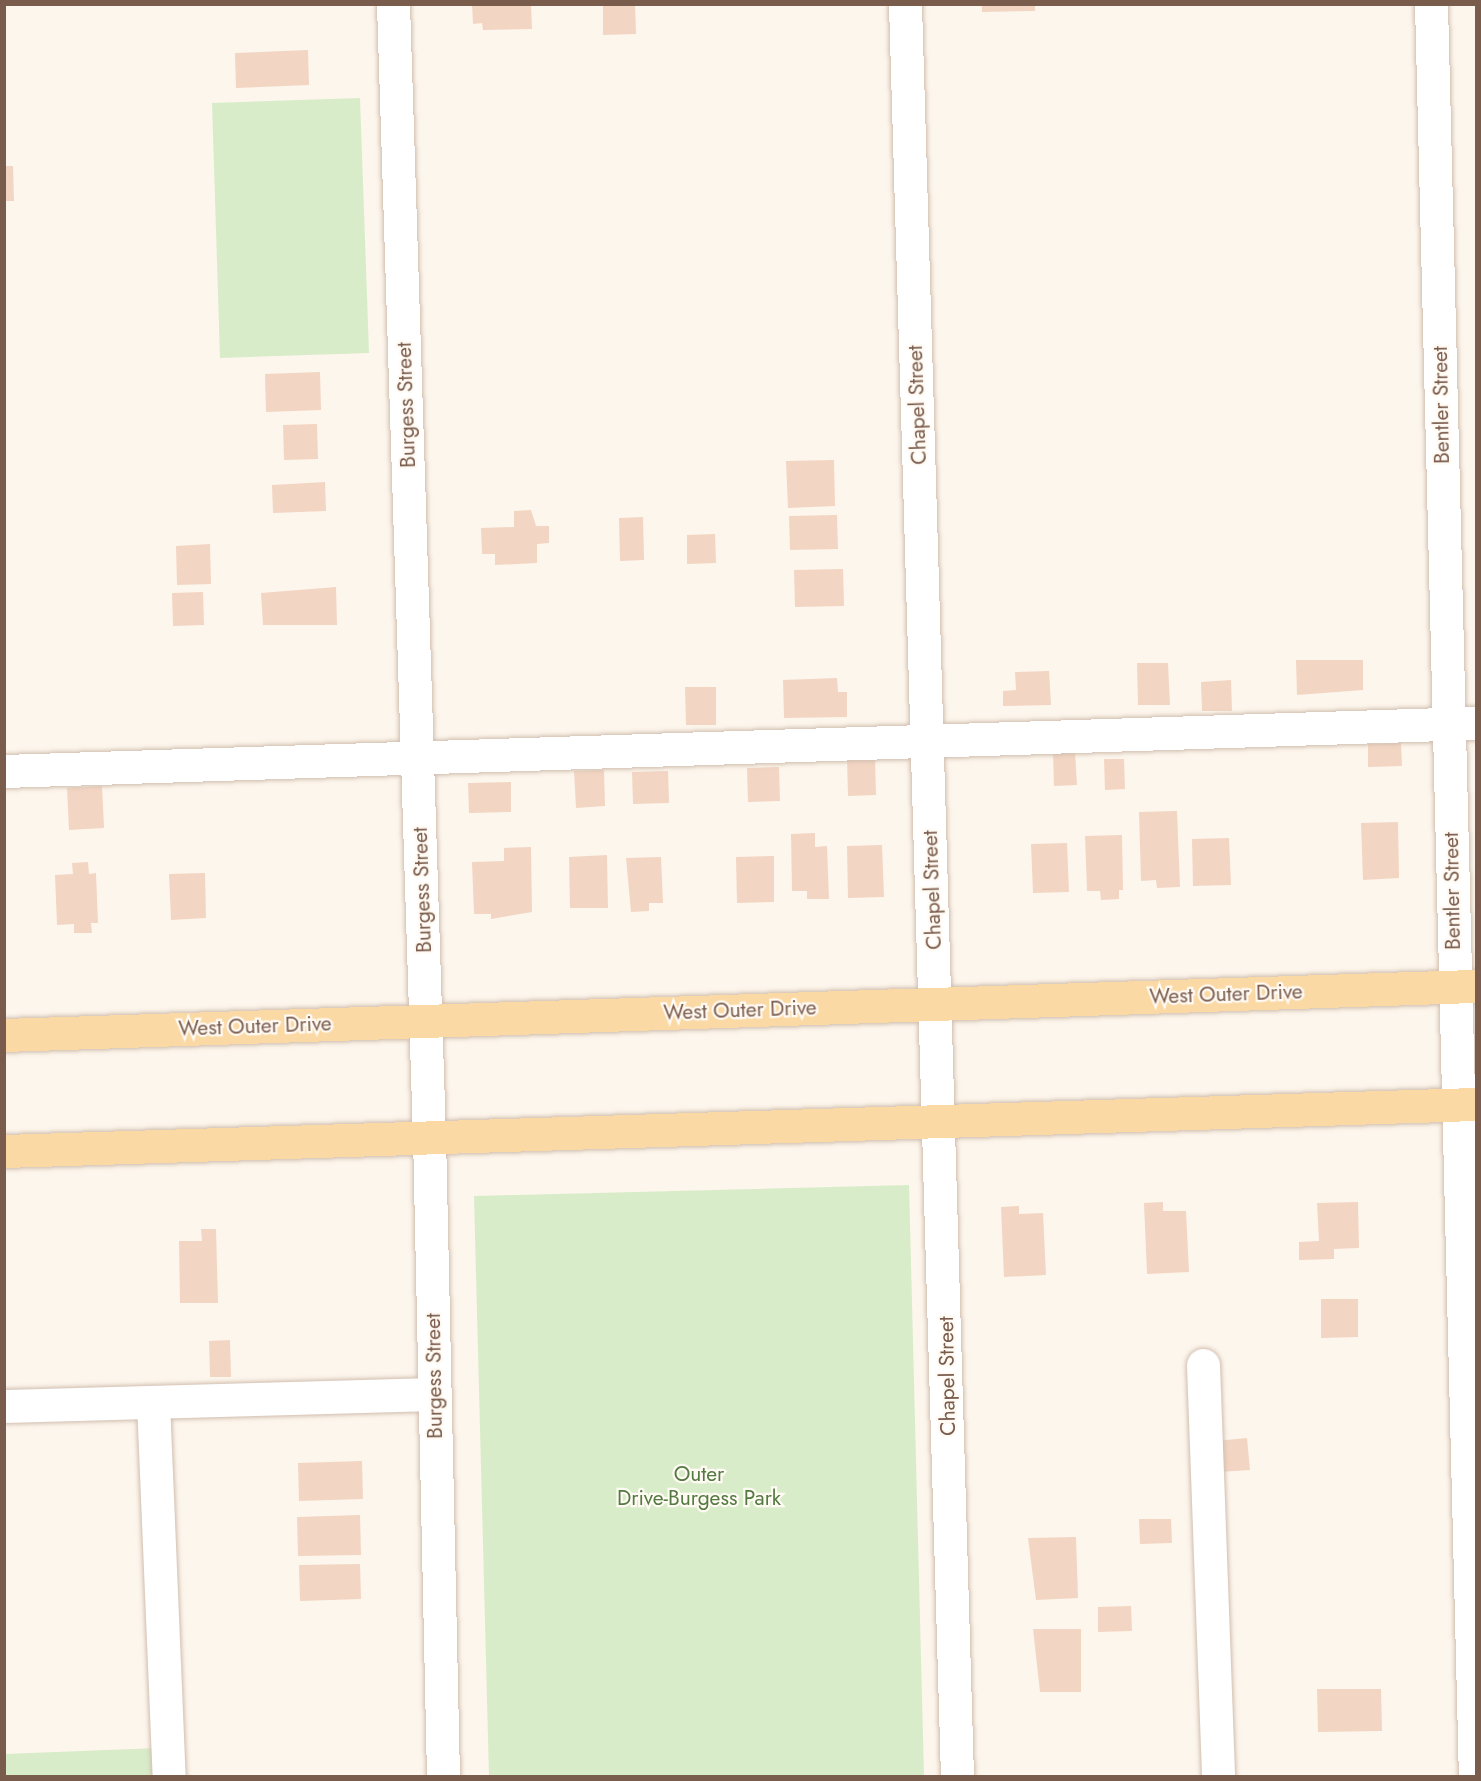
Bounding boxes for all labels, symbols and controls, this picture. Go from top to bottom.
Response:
street label: Burgess Street [391,342,421,468]
street label: Chapel Street [902,345,932,465]
street label: Bentler Street [1427,346,1455,464]
street label: Burgess Street [407,827,437,953]
street label: Chapel Street [917,830,947,950]
street label: Bentler Street [1438,832,1466,950]
street label: West Outer Drive [1149,979,1303,1009]
street label: West Outer Drive [663,995,817,1025]
street label: West Outer Drive [178,1011,332,1041]
street label: Burgess Street [420,1313,448,1439]
street label: Chapel Street [933,1316,961,1436]
park label: Outer Drive-Burgess Park [617,1461,781,1511]

